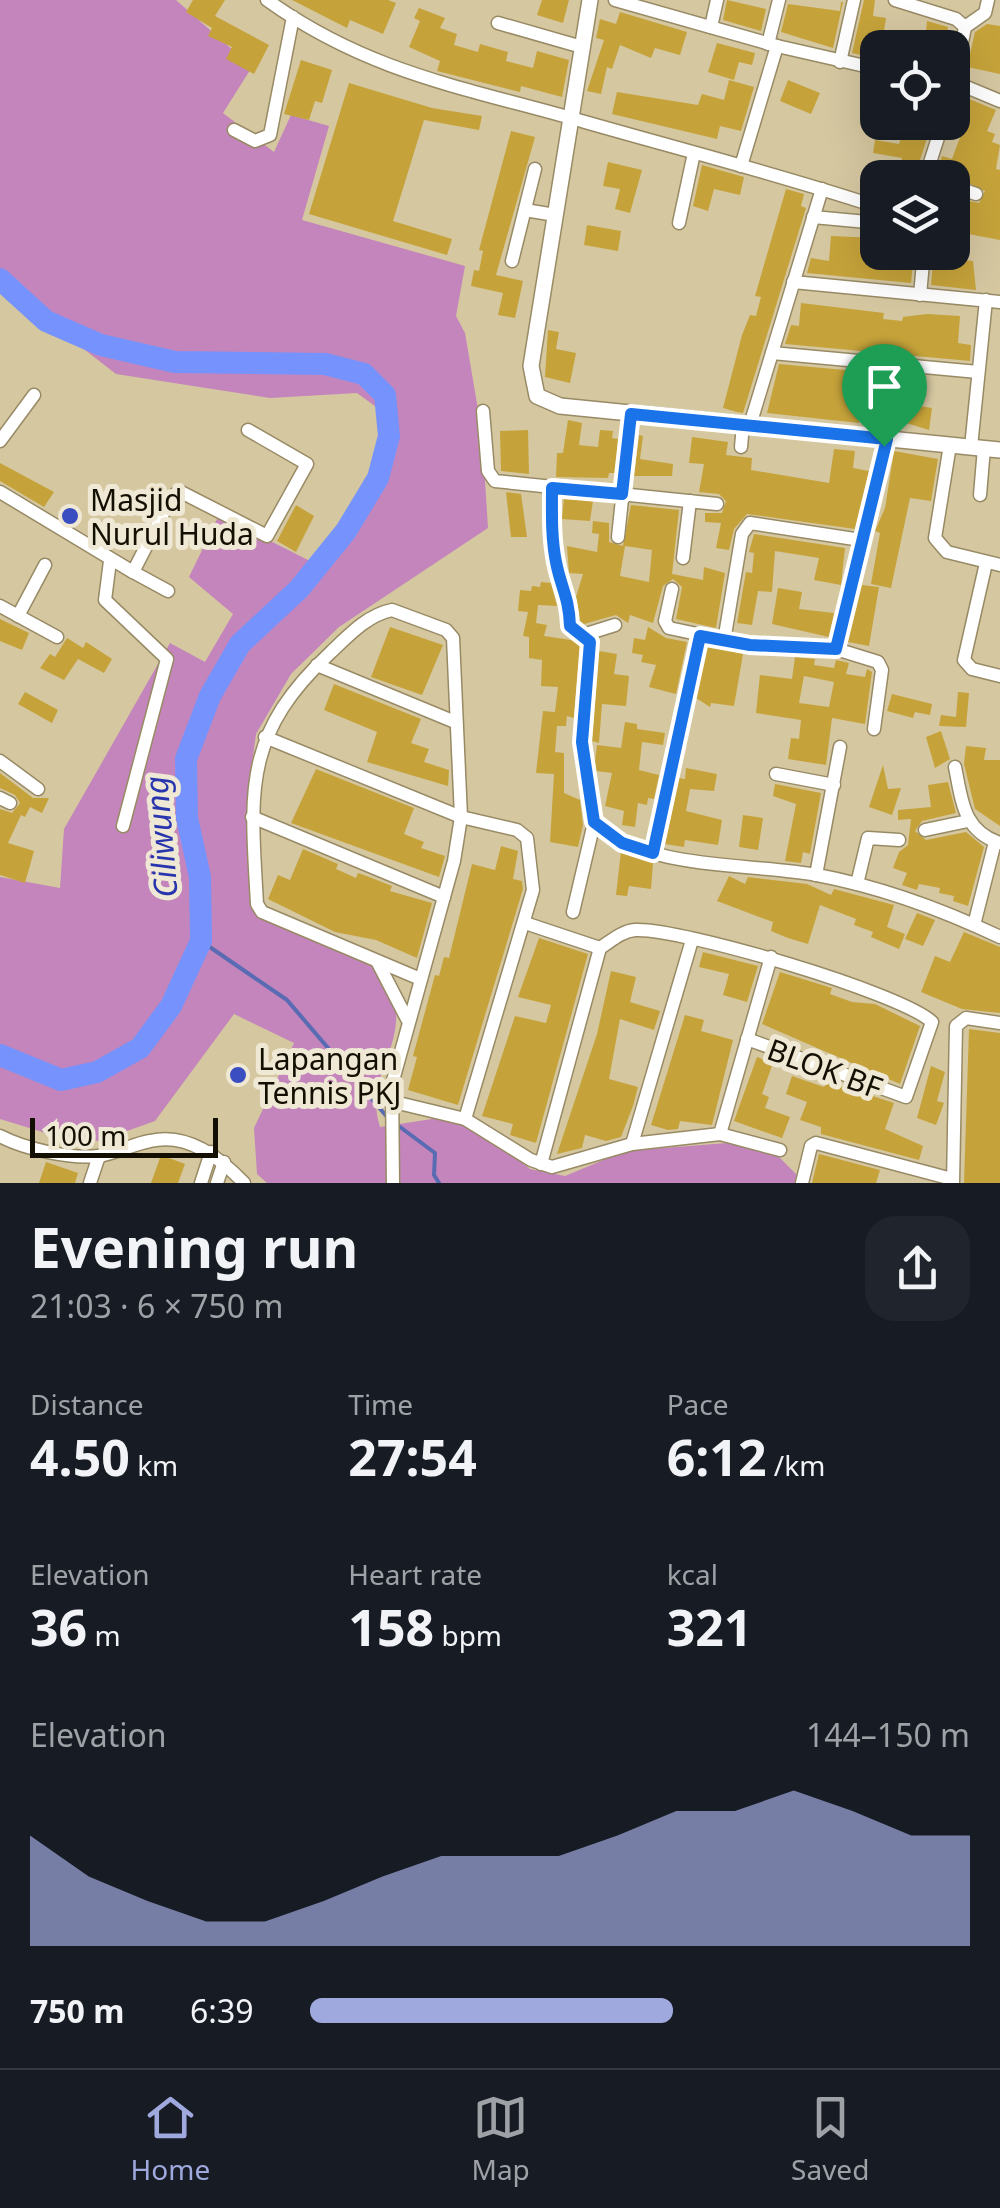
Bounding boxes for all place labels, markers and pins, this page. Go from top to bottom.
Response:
pin [842,344,927,447]
place label: Masjid Nurul Huda [90,479,254,554]
marker: Masjid Nurul Huda [59,505,81,527]
place label: Lapangan Tennis PKJ [258,1038,401,1113]
marker: Lapangan Tennis PKJ [227,1064,249,1086]

